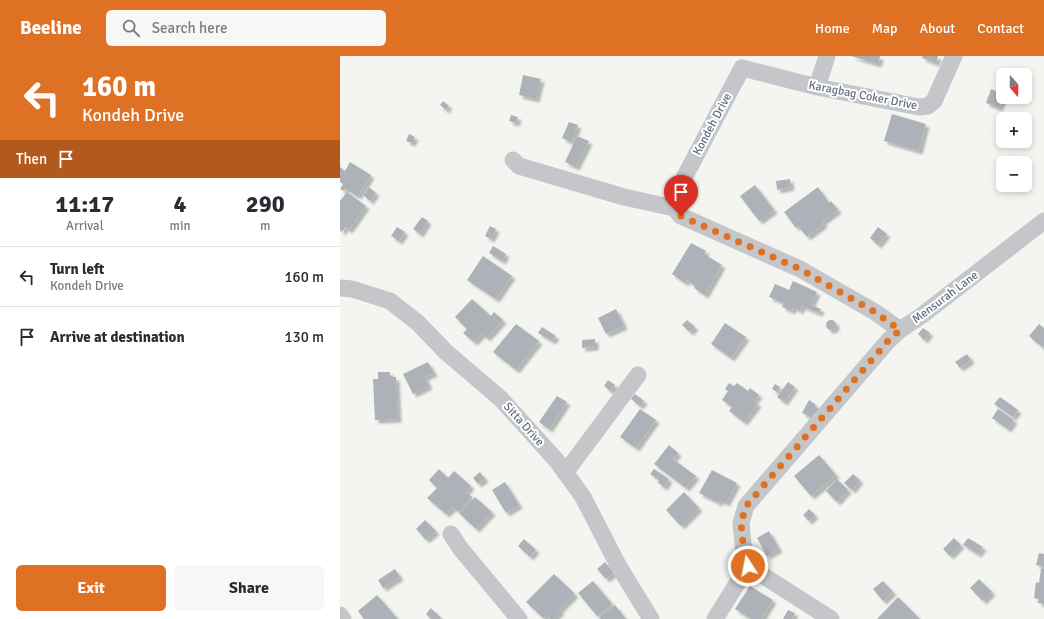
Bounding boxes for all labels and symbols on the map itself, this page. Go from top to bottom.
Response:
north arrow [996,68,1032,104]
street label: Karagbag Coker Drive [807,78,919,113]
street label: Kondeh Drive [690,91,735,158]
pin [664,175,698,216]
street label: Mensurah Lane [909,268,981,327]
street label: Sitta Drive [500,399,547,449]
position arrow [727,545,769,587]

